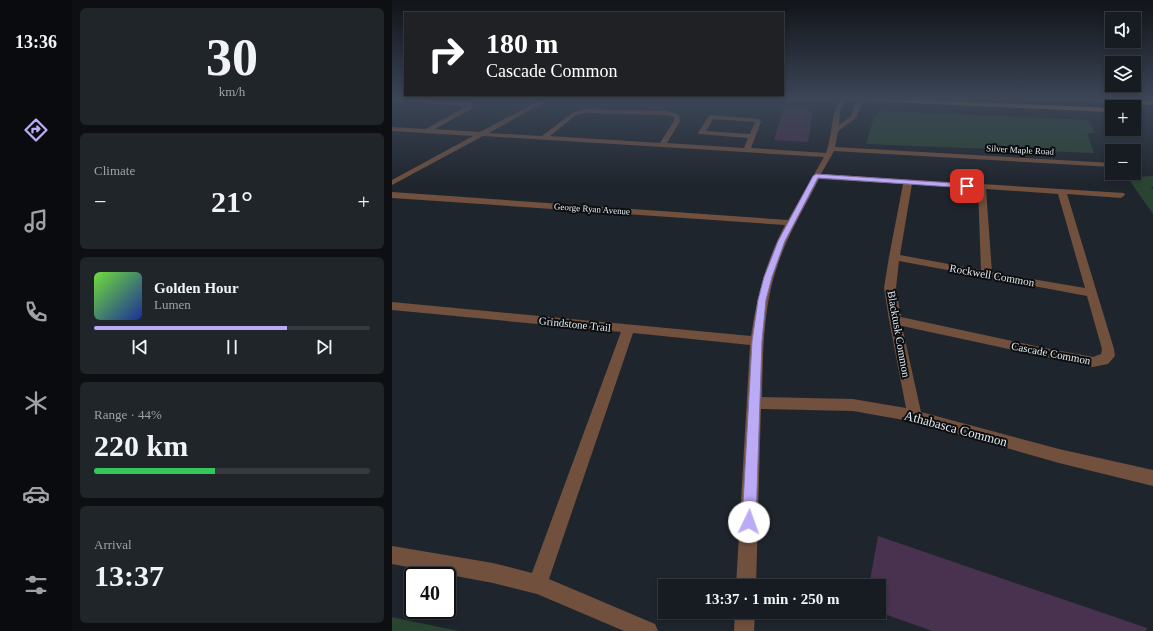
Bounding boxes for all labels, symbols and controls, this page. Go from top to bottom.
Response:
map controls [1105,12,1141,180]
button: sound [1105,12,1141,48]
icon: right [420,28,472,80]
text: 180 m [486,28,558,59]
text: 30 [206,29,258,86]
text: 13:36 [15,32,57,52]
button: layers [1105,56,1141,92]
text: Cascade Common [486,61,617,81]
text: km/h [219,84,245,99]
button: + [1105,100,1141,136]
icon: directions [22,116,50,144]
street label: Silver Maple Road [986,143,1055,157]
button: − [1105,144,1141,180]
text: Climate [94,163,135,178]
pin [950,169,984,203]
icon: arrive [956,175,978,197]
text: 21° [211,185,253,218]
text: − [94,189,106,214]
text: + [358,189,370,214]
street label: George Ryan Avenue [554,201,630,217]
icon: music [22,207,50,235]
street label: Rockwell Common [949,262,1036,288]
text: Golden Hour [154,280,239,296]
street label: Blacktusk Common [885,290,913,379]
text: Lumen [154,297,191,312]
icon: phone [22,298,50,326]
street label: Grindstone Trail [538,314,612,334]
icon: previous [129,336,151,358]
icon: pause [221,336,243,358]
icon: next [313,336,335,358]
street label: Cascade Common [1010,339,1092,367]
icon: climate [22,389,50,417]
text: Range · 44% [94,407,162,422]
street label: Athabasca Common [903,408,1009,450]
text: 220 km [94,429,188,462]
icon: car [22,480,50,508]
position arrow [728,501,770,543]
text: Arrival [94,537,132,552]
text: 13:37 [94,559,164,592]
speed limit sign: 40 [404,567,456,619]
icon: filters [22,571,50,599]
text: 13:37 · 1 min · 250 m [705,591,840,607]

